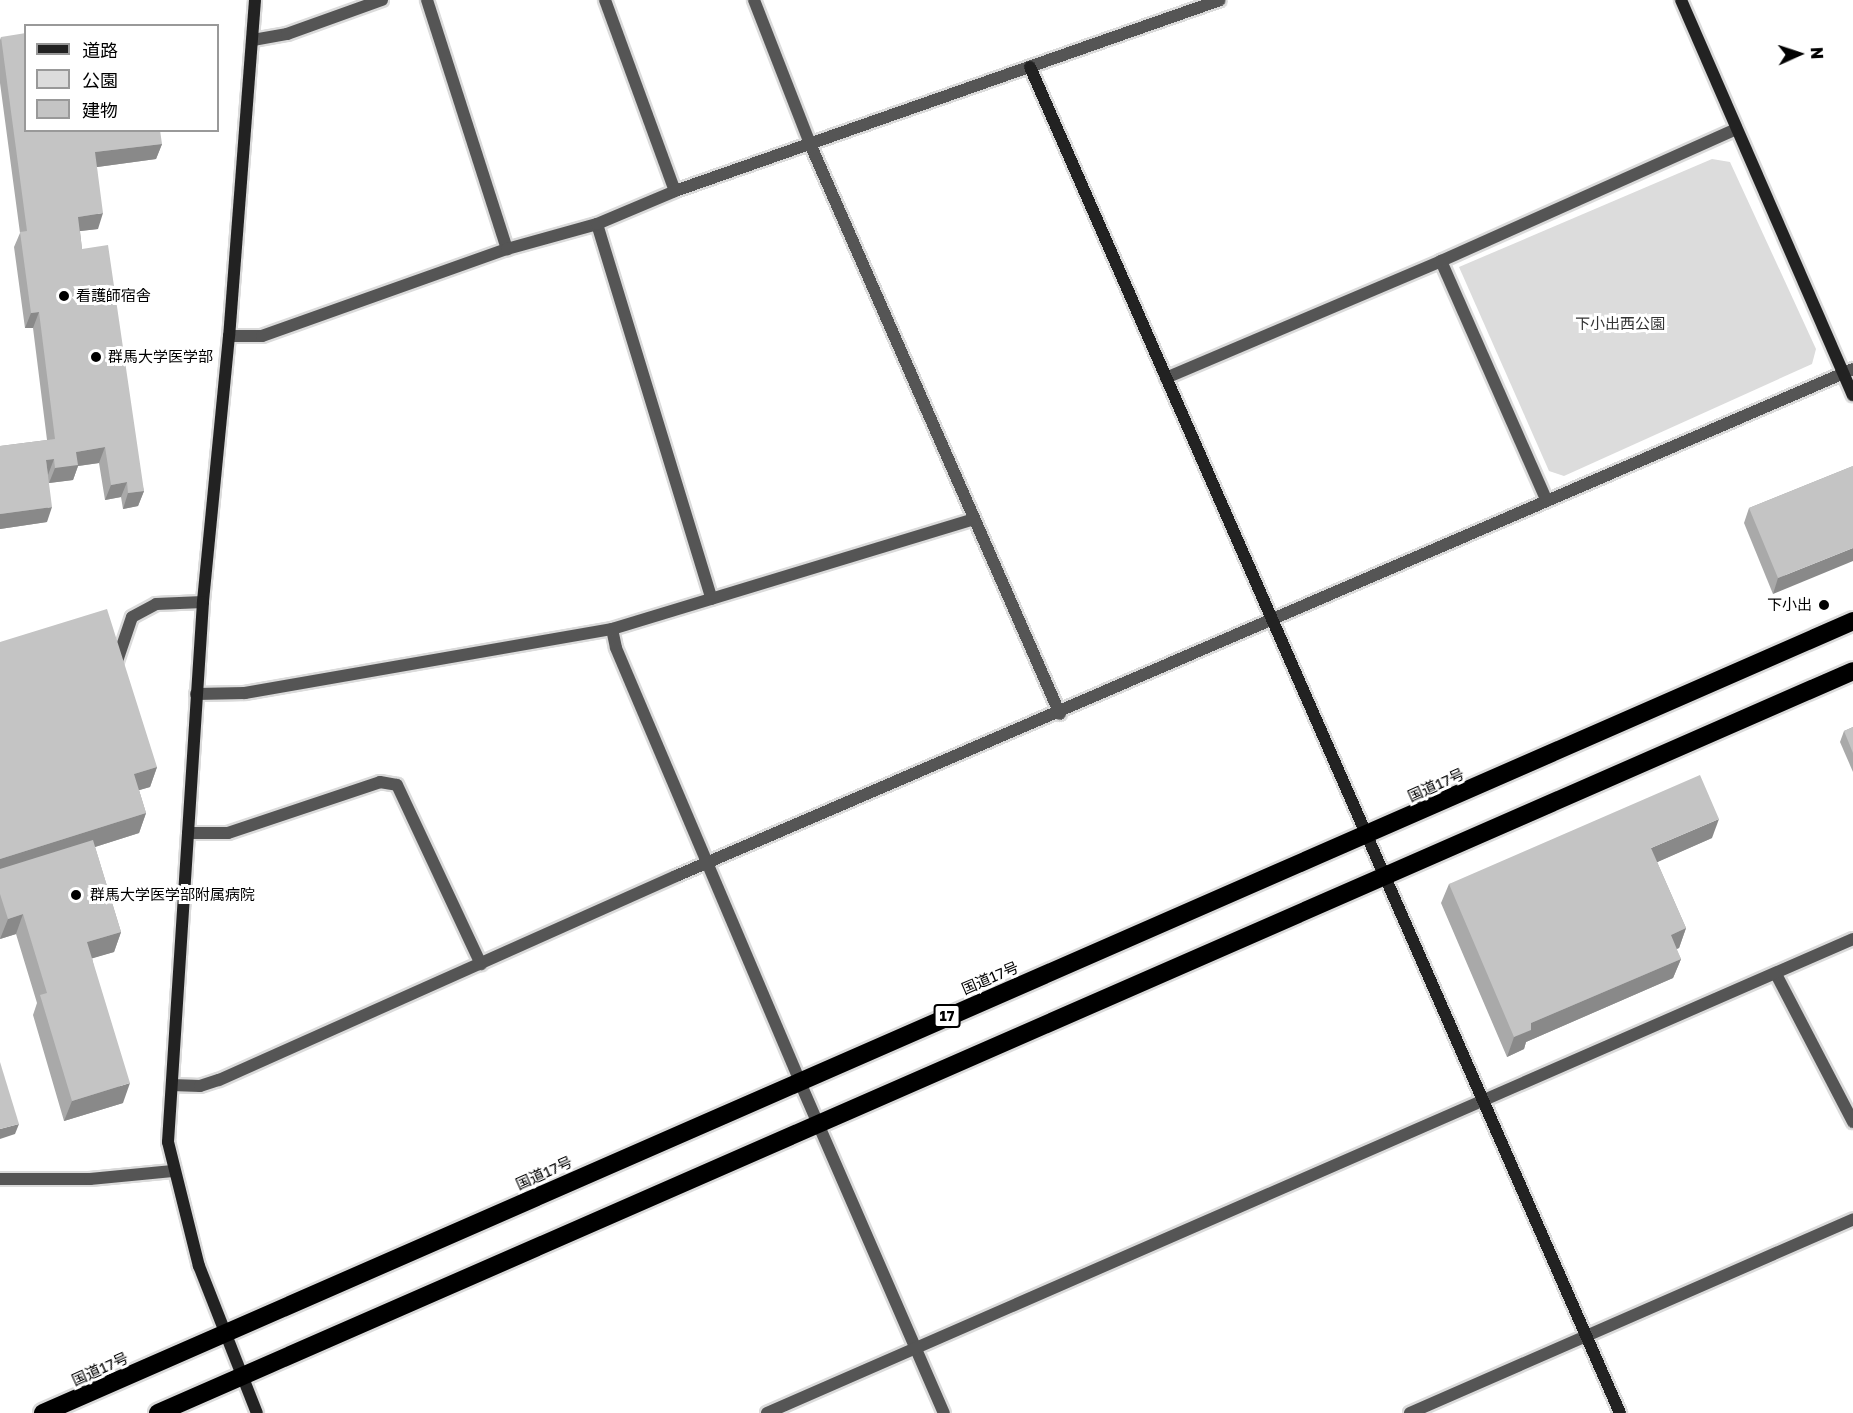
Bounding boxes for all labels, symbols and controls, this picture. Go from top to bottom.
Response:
legend [24,24,219,132]
north arrow [1769,24,1829,84]
text: 道路 [82,39,118,61]
text: N [1807,46,1827,60]
text: 公園 [82,69,118,91]
text: 建物 [82,99,118,121]
place label: 看護師宿舎 [76,287,151,305]
marker: 看護師宿舎 [57,289,71,303]
park label: 下小出西公園 [1575,315,1665,333]
place label: 群馬大学医学部 [108,348,213,366]
marker: 群馬大学医学部 [89,350,103,364]
place label: 下小出 [1767,596,1812,614]
marker: 下小出 [1817,598,1831,612]
street label: 国道17号 [1405,765,1467,805]
marker: 群馬大学医学部附属病院 [67,886,85,904]
place label: 群馬大学医学部附属病院 [90,886,255,904]
street label: 国道17号 [959,958,1021,998]
road number: 17 [934,1005,960,1027]
street label: 国道17号 [513,1153,575,1193]
street label: 国道17号 [69,1349,131,1389]

